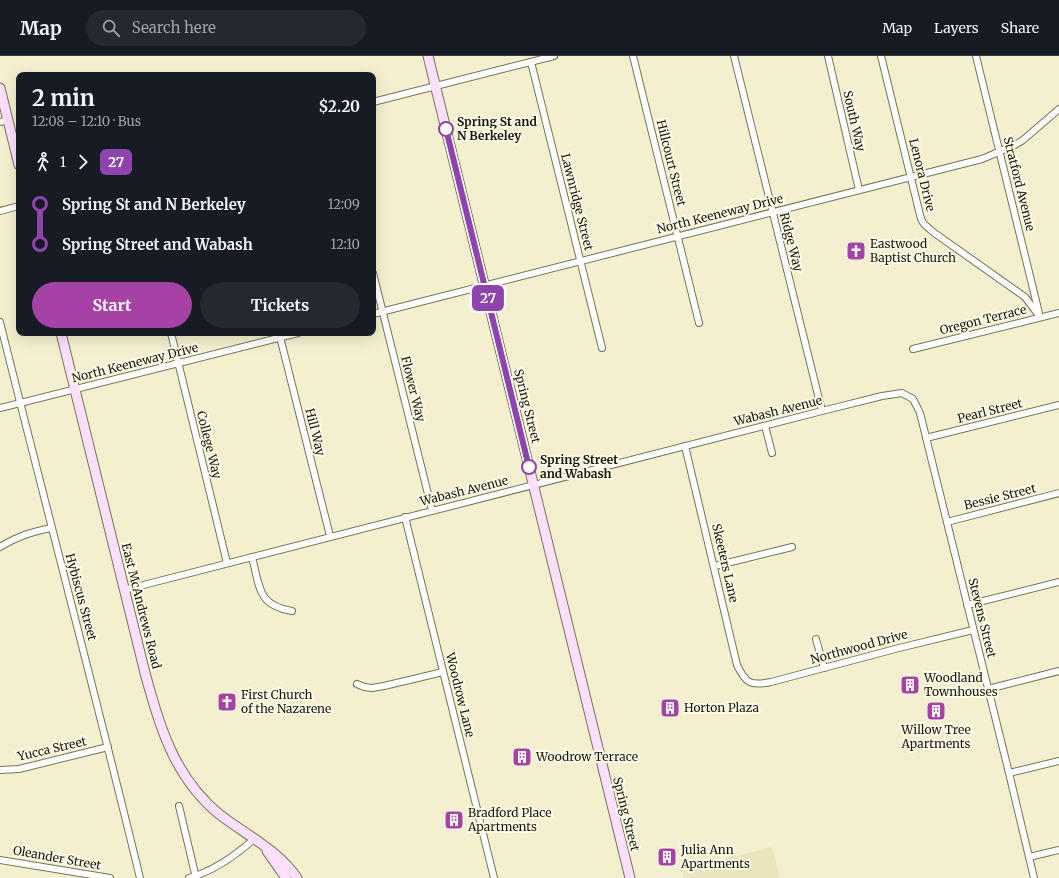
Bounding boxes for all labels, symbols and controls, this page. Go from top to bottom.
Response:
search box [86,10,366,46]
text: Map [20,16,62,40]
icon: search [100,17,122,39]
text: Search here [132,18,216,37]
text: Map [882,19,912,37]
text: Layers [934,19,979,37]
text: Share [1001,19,1039,37]
text: 2 min [32,84,95,112]
street label: South Way [840,89,869,153]
text: $2.20 [319,97,360,116]
text: 12:08 – 12:10 · Bus [32,113,141,130]
place label: Spring St and N Berkeley [457,114,537,143]
street label: Hillcourt Street [654,118,690,208]
marker: Spring St and N Berkeley [438,121,454,137]
street label: Stratford Avenue [1001,135,1038,233]
street label: Lenora Drive [906,137,939,213]
icon: walk [32,151,54,173]
icon: forward [72,151,94,173]
street label: Lawnridge Street [558,152,597,252]
text: 27 [108,153,124,171]
text: 1 [60,154,66,171]
street label: North Keeneway Drive [655,191,785,236]
text: Spring St and N Berkeley [62,195,246,214]
text: 12:09 [328,196,360,213]
street label: Ridge Way [777,211,806,273]
text: Spring Street and Wabash [62,235,253,254]
text: 12:10 [330,236,360,253]
place label: Eastwood Baptist Church [870,236,956,265]
church icon: Eastwood Baptist Church [845,240,867,262]
button: Start [32,282,192,328]
button: Tickets [200,282,360,328]
line badge: 27 [470,285,506,311]
text: 27 [480,289,496,307]
street label: Oregon Terrace [938,302,1028,338]
street label: North Keeneway Drive [70,340,200,385]
street label: Flower Way [398,354,429,423]
street label: Spring Street [511,367,544,445]
street label: Wabash Avenue [731,392,823,429]
street label: Pearl Street [956,395,1024,426]
street label: Hill Way [302,407,329,457]
street label: College Way [194,409,225,480]
place label: Spring Street and Wabash [540,452,618,481]
marker: Spring Street and Wabash [521,459,537,475]
street label: Wabash Avenue [417,472,509,509]
street label: Bessie Street [962,480,1038,513]
street label: Skeeters Lane [709,522,742,604]
street label: East McAndrews Road [119,541,164,670]
street label: Hybiscus Street [63,552,100,642]
street label: Stevens Street [965,576,1000,660]
street label: Northwood Drive [809,626,909,667]
street label: Woodrow Lane [442,650,478,739]
place label: Woodland Townhouses [923,670,998,699]
building icon: Woodland Townhouses [899,674,921,696]
place label: First Church of the Nazarene [241,687,331,716]
church icon: First Church of the Nazarene [216,691,238,713]
building icon: Horton Plaza [659,697,681,719]
place label: Horton Plaza [684,700,760,715]
building icon: Willow Tree Apartments [925,700,947,722]
place label: Willow Tree Apartments [900,722,971,751]
street label: Yucca Street [15,733,88,764]
building icon: Woodrow Terrace [511,746,533,768]
place label: Woodrow Terrace [535,749,638,764]
street label: Spring Street [610,775,643,853]
place label: Bradford Place Apartments [467,805,551,834]
building icon: Bradford Place Apartments [443,809,465,831]
street label: Oleander Street [12,842,103,873]
place label: Julia Ann Apartments [680,842,750,871]
building icon: Julia Ann Apartments [656,846,678,868]

